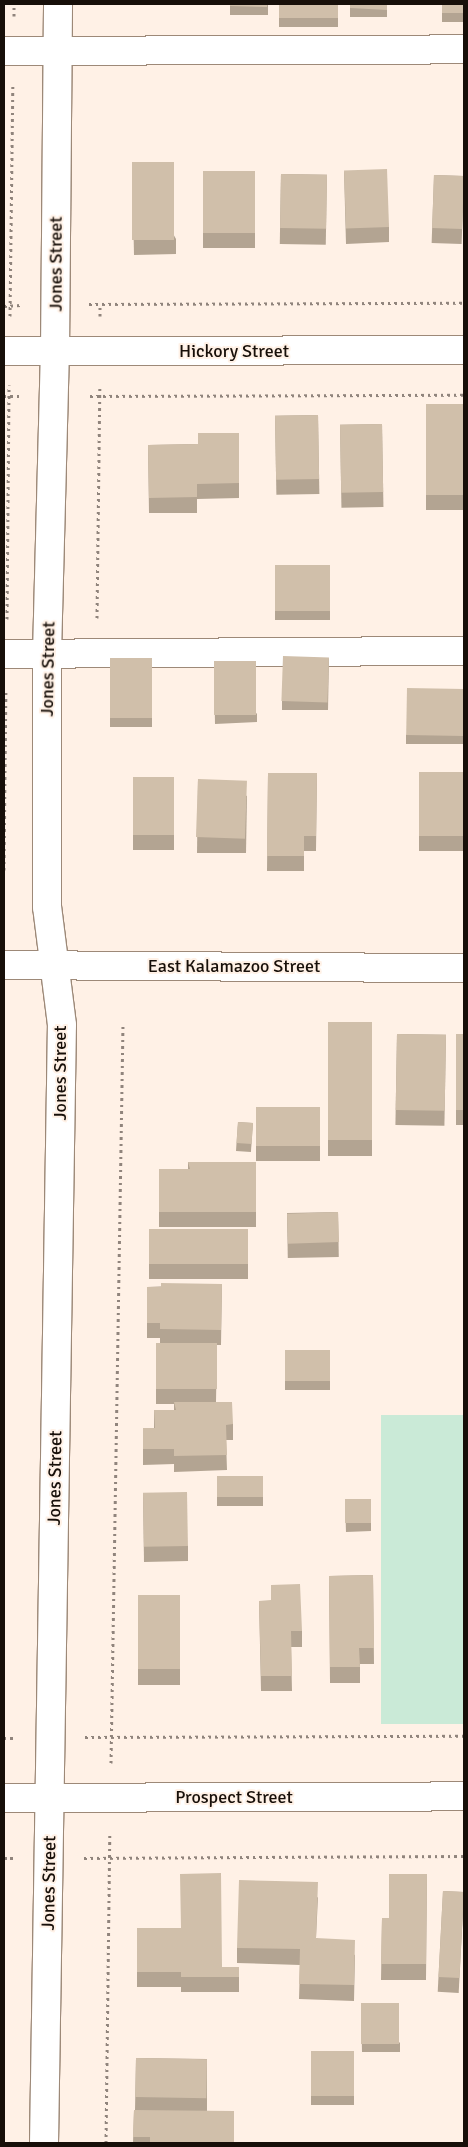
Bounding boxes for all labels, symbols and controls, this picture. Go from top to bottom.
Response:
street label: Jones Street [45,217,67,311]
street label: Hickory Street [179,340,289,362]
street label: Jones Street [36,621,60,717]
street label: East Kalamazoo Street [148,955,320,977]
street label: Jones Street [49,1026,71,1120]
street label: Jones Street [43,1430,67,1526]
street label: Prospect Street [175,1786,293,1808]
street label: Jones Street [37,1835,61,1931]

